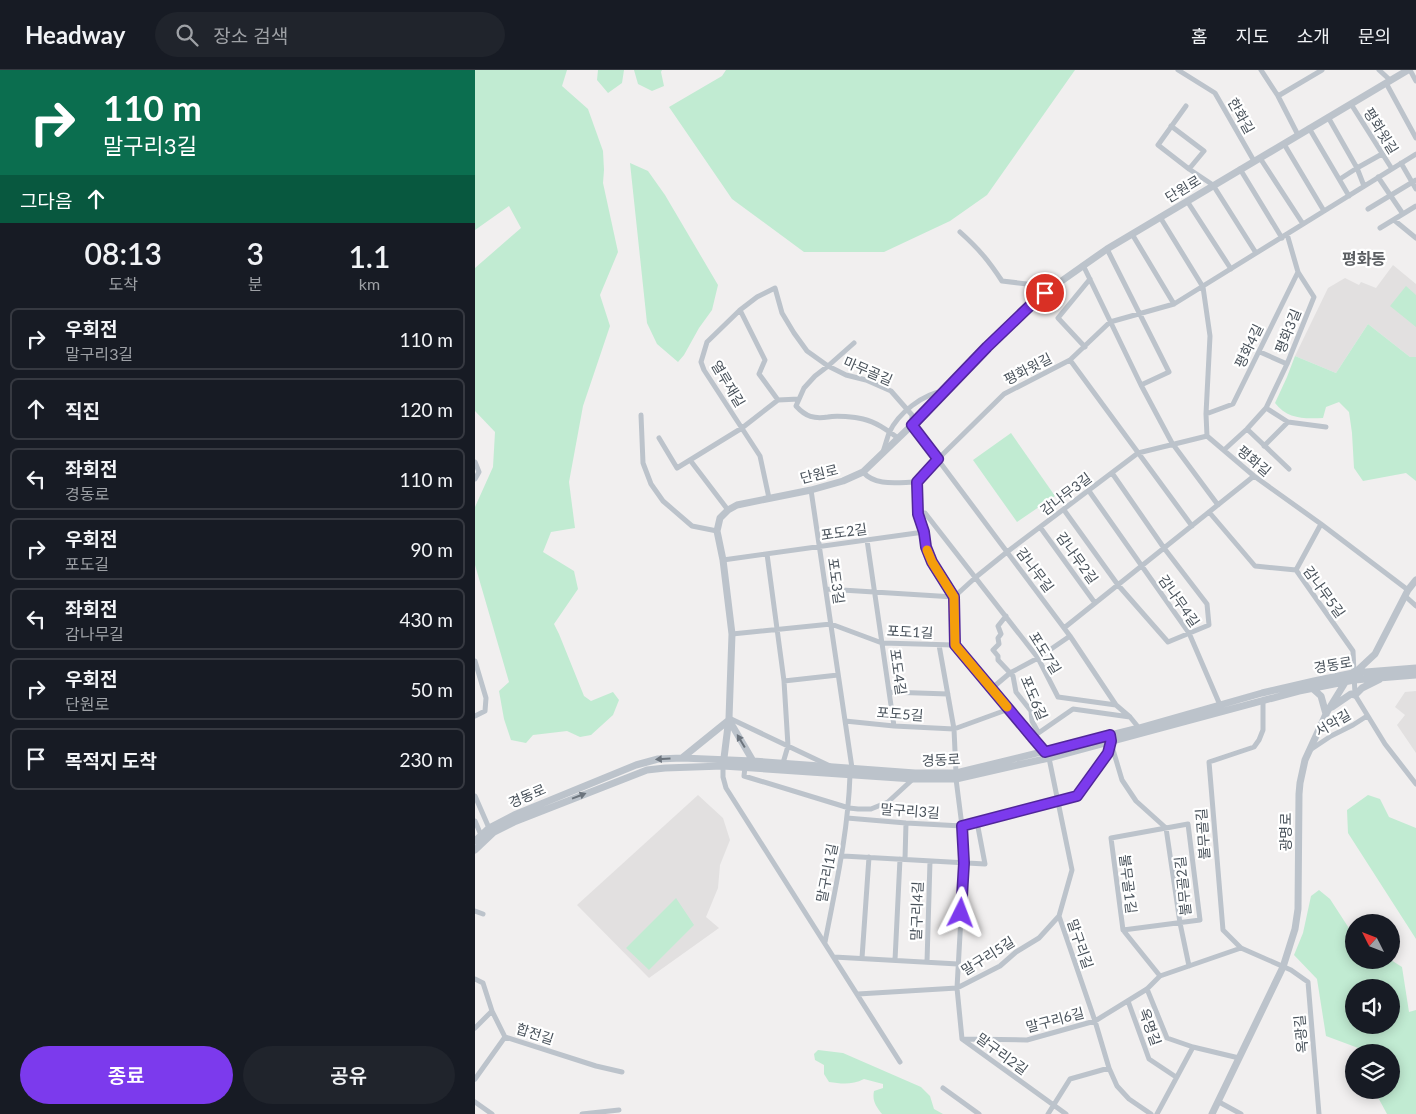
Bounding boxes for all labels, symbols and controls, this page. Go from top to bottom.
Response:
search box [155,12,505,57]
text: Headway [25,20,125,49]
icon: search [173,21,201,49]
text: 장소 검색 [213,24,288,47]
text: 홈 [1191,25,1208,47]
text: 지도 [1236,25,1269,47]
text: 소개 [1297,25,1330,47]
text: 문의 [1358,25,1391,47]
text: 110 m [103,86,202,128]
icon: right [20,90,85,155]
street label: 한화길 [1225,95,1258,137]
street label: 평화윗길 [1361,104,1402,157]
text: 말구리3길 [103,132,197,159]
street label: 단원로 [1162,171,1204,206]
icon: ahead [82,185,110,213]
text: 그다음 [20,189,72,212]
text: 08:13 [85,235,162,271]
text: 3 [246,235,264,271]
text: 1.1 [348,238,390,274]
district label: 평화동 [1342,249,1386,268]
pin [1024,272,1066,314]
text: 도착 [109,274,138,293]
text: 분 [248,274,263,293]
text: km [359,274,380,293]
icon: arrive [1031,279,1059,307]
street label: 평화3길 [1271,306,1304,356]
text: 우회전 [65,317,117,340]
street label: 평화4길 [1231,321,1266,371]
icon: right [22,325,50,353]
text: 110 m [399,328,453,351]
text: 말구리3길 [65,344,133,363]
street label: 평화윗길 [1001,349,1055,388]
street label: 마무골길 [841,353,895,388]
street label: 열루재길 [708,357,749,410]
icon: ahead [22,395,50,423]
text: 120 m [399,398,453,421]
text: 직진 [65,399,100,422]
street label: 평화길 [1234,442,1275,480]
text: 좌회전 [65,457,117,480]
street label: 단원로 [798,461,840,486]
icon: left [22,465,50,493]
text: 110 m [399,468,453,491]
street label: 감나무3길 [1037,469,1095,518]
text: 경동로 [65,484,109,503]
street label: 포도2길 [820,520,868,543]
text: 우회전 [65,527,117,550]
street label: 감나무2길 [1053,529,1102,587]
icon: right [22,535,50,563]
text: 90 m [410,538,453,561]
street label: 감나무길 [1013,544,1058,595]
text: 포도길 [65,554,109,573]
street label: 포도3길 [825,557,848,605]
street label: 감나무5길 [1300,563,1349,621]
street label: 감나무4길 [1155,571,1203,630]
text: 좌회전 [65,597,117,620]
icon: left [22,605,50,633]
text: 430 m [399,608,453,631]
street label: 포도1길 [886,622,934,641]
text: 감나무길 [65,624,124,643]
street label: 포도7길 [1026,628,1065,677]
street label: 포도4길 [887,648,910,696]
street label: 경동로 [1312,653,1354,676]
text: 우회전 [65,667,117,690]
street label: 포도6길 [1017,673,1051,723]
icon: right [22,675,50,703]
text: 50 m [410,678,453,701]
text: 단원로 [65,694,109,713]
street label: 포도5길 [876,703,924,724]
street label: 서악길 [1312,706,1354,740]
one-way arrow [736,734,745,747]
icon: arrive [22,745,50,773]
text: 230 m [399,748,453,771]
text: 목적지 도착 [65,749,157,772]
street label: 경동로 [921,750,961,769]
one-way arrow [655,755,671,763]
street label: 경동로 [506,780,548,811]
one-way arrow [572,792,587,799]
street label: 말구리3길 [880,800,940,821]
street label: 불무골길 [1192,808,1213,860]
street label: 광명로 [1277,813,1294,851]
street label: 말구리1길 [812,842,841,904]
street label: 불무골1길 [1116,853,1141,915]
street label: 불무골2길 [1171,856,1194,917]
street label: 말구리4길 [907,881,926,941]
position arrow [934,886,986,938]
north arrow [1345,914,1400,969]
map controls [1345,914,1400,1099]
street label: 말구리길 [1064,917,1097,971]
street label: 말구리5길 [958,933,1018,979]
button: sound [1345,979,1400,1034]
street label: 말구리6길 [1024,1004,1086,1035]
street label: 옥명길 [1136,1006,1165,1048]
street label: 옥광길 [1290,1014,1311,1054]
street label: 합전길 [514,1019,556,1048]
street label: 말구리2길 [973,1029,1031,1078]
button: layers [1345,1044,1400,1099]
button: 종료 [20,1046,233,1104]
button: 공유 [243,1046,455,1104]

